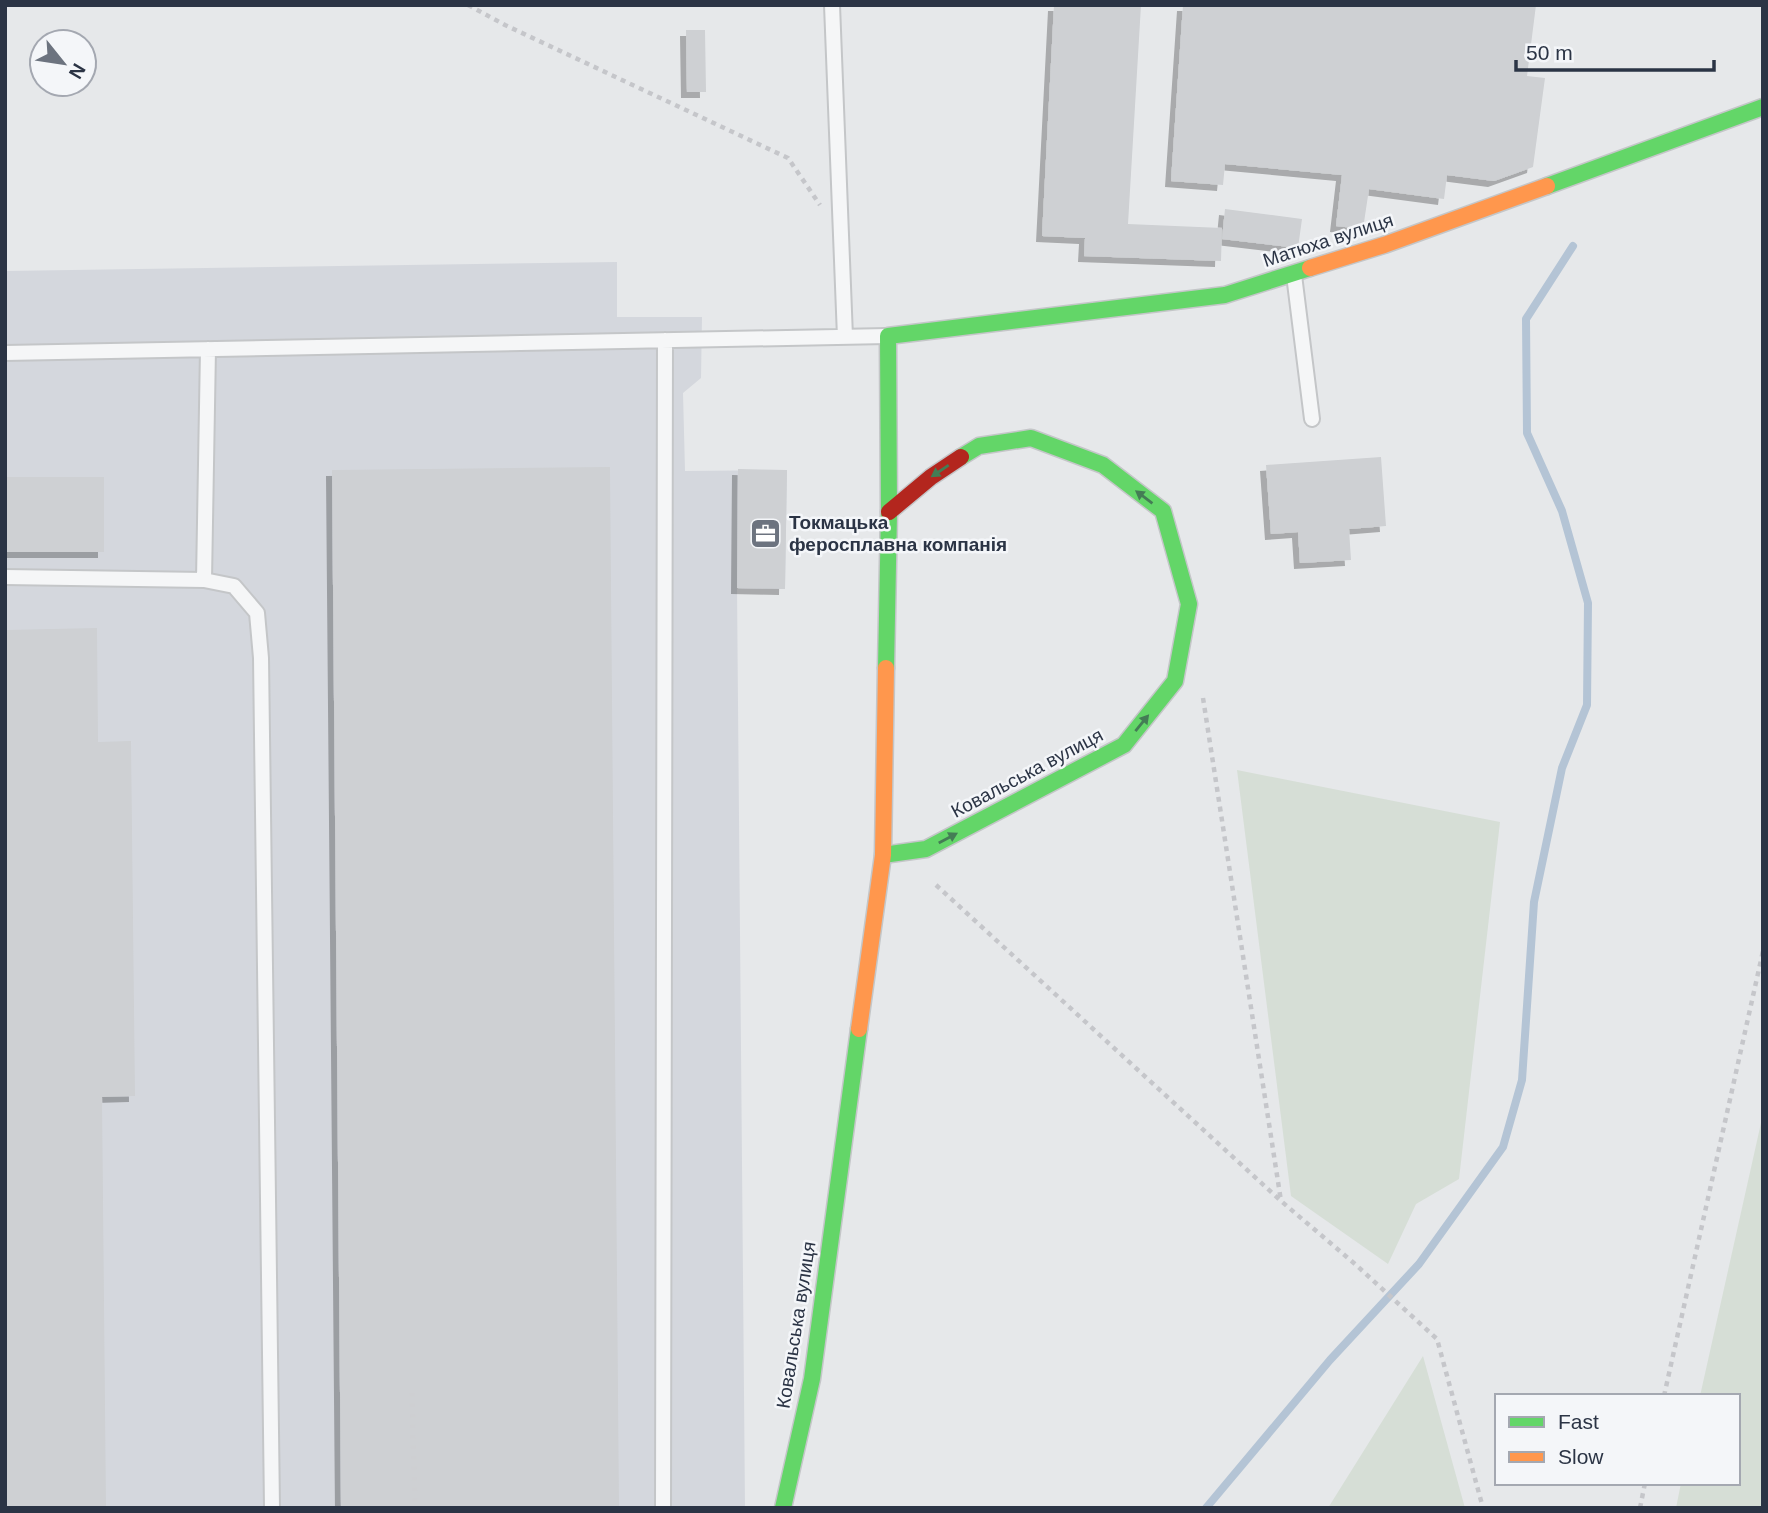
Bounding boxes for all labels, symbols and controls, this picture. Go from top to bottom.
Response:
north arrow [28,28,98,98]
scale bar [1516,28,1714,72]
text: 50 m [1526,41,1573,64]
text: N [65,60,90,82]
street label: Матюха вулиця [1260,209,1396,271]
one-way arrow [931,465,950,478]
one-way arrow [1135,490,1153,504]
place label: Токмацька феросплавна компанія [789,512,1007,555]
office icon: Токмацька феросплавна компанія [749,516,783,550]
one-way arrow [1134,714,1149,732]
street label: Ковальська вулиця [948,724,1106,822]
one-way arrow [938,832,958,844]
street label: Ковальська вулиця [772,1240,820,1410]
legend [1495,1394,1740,1485]
text: Fast [1558,1410,1599,1433]
text: Slow [1558,1445,1604,1468]

